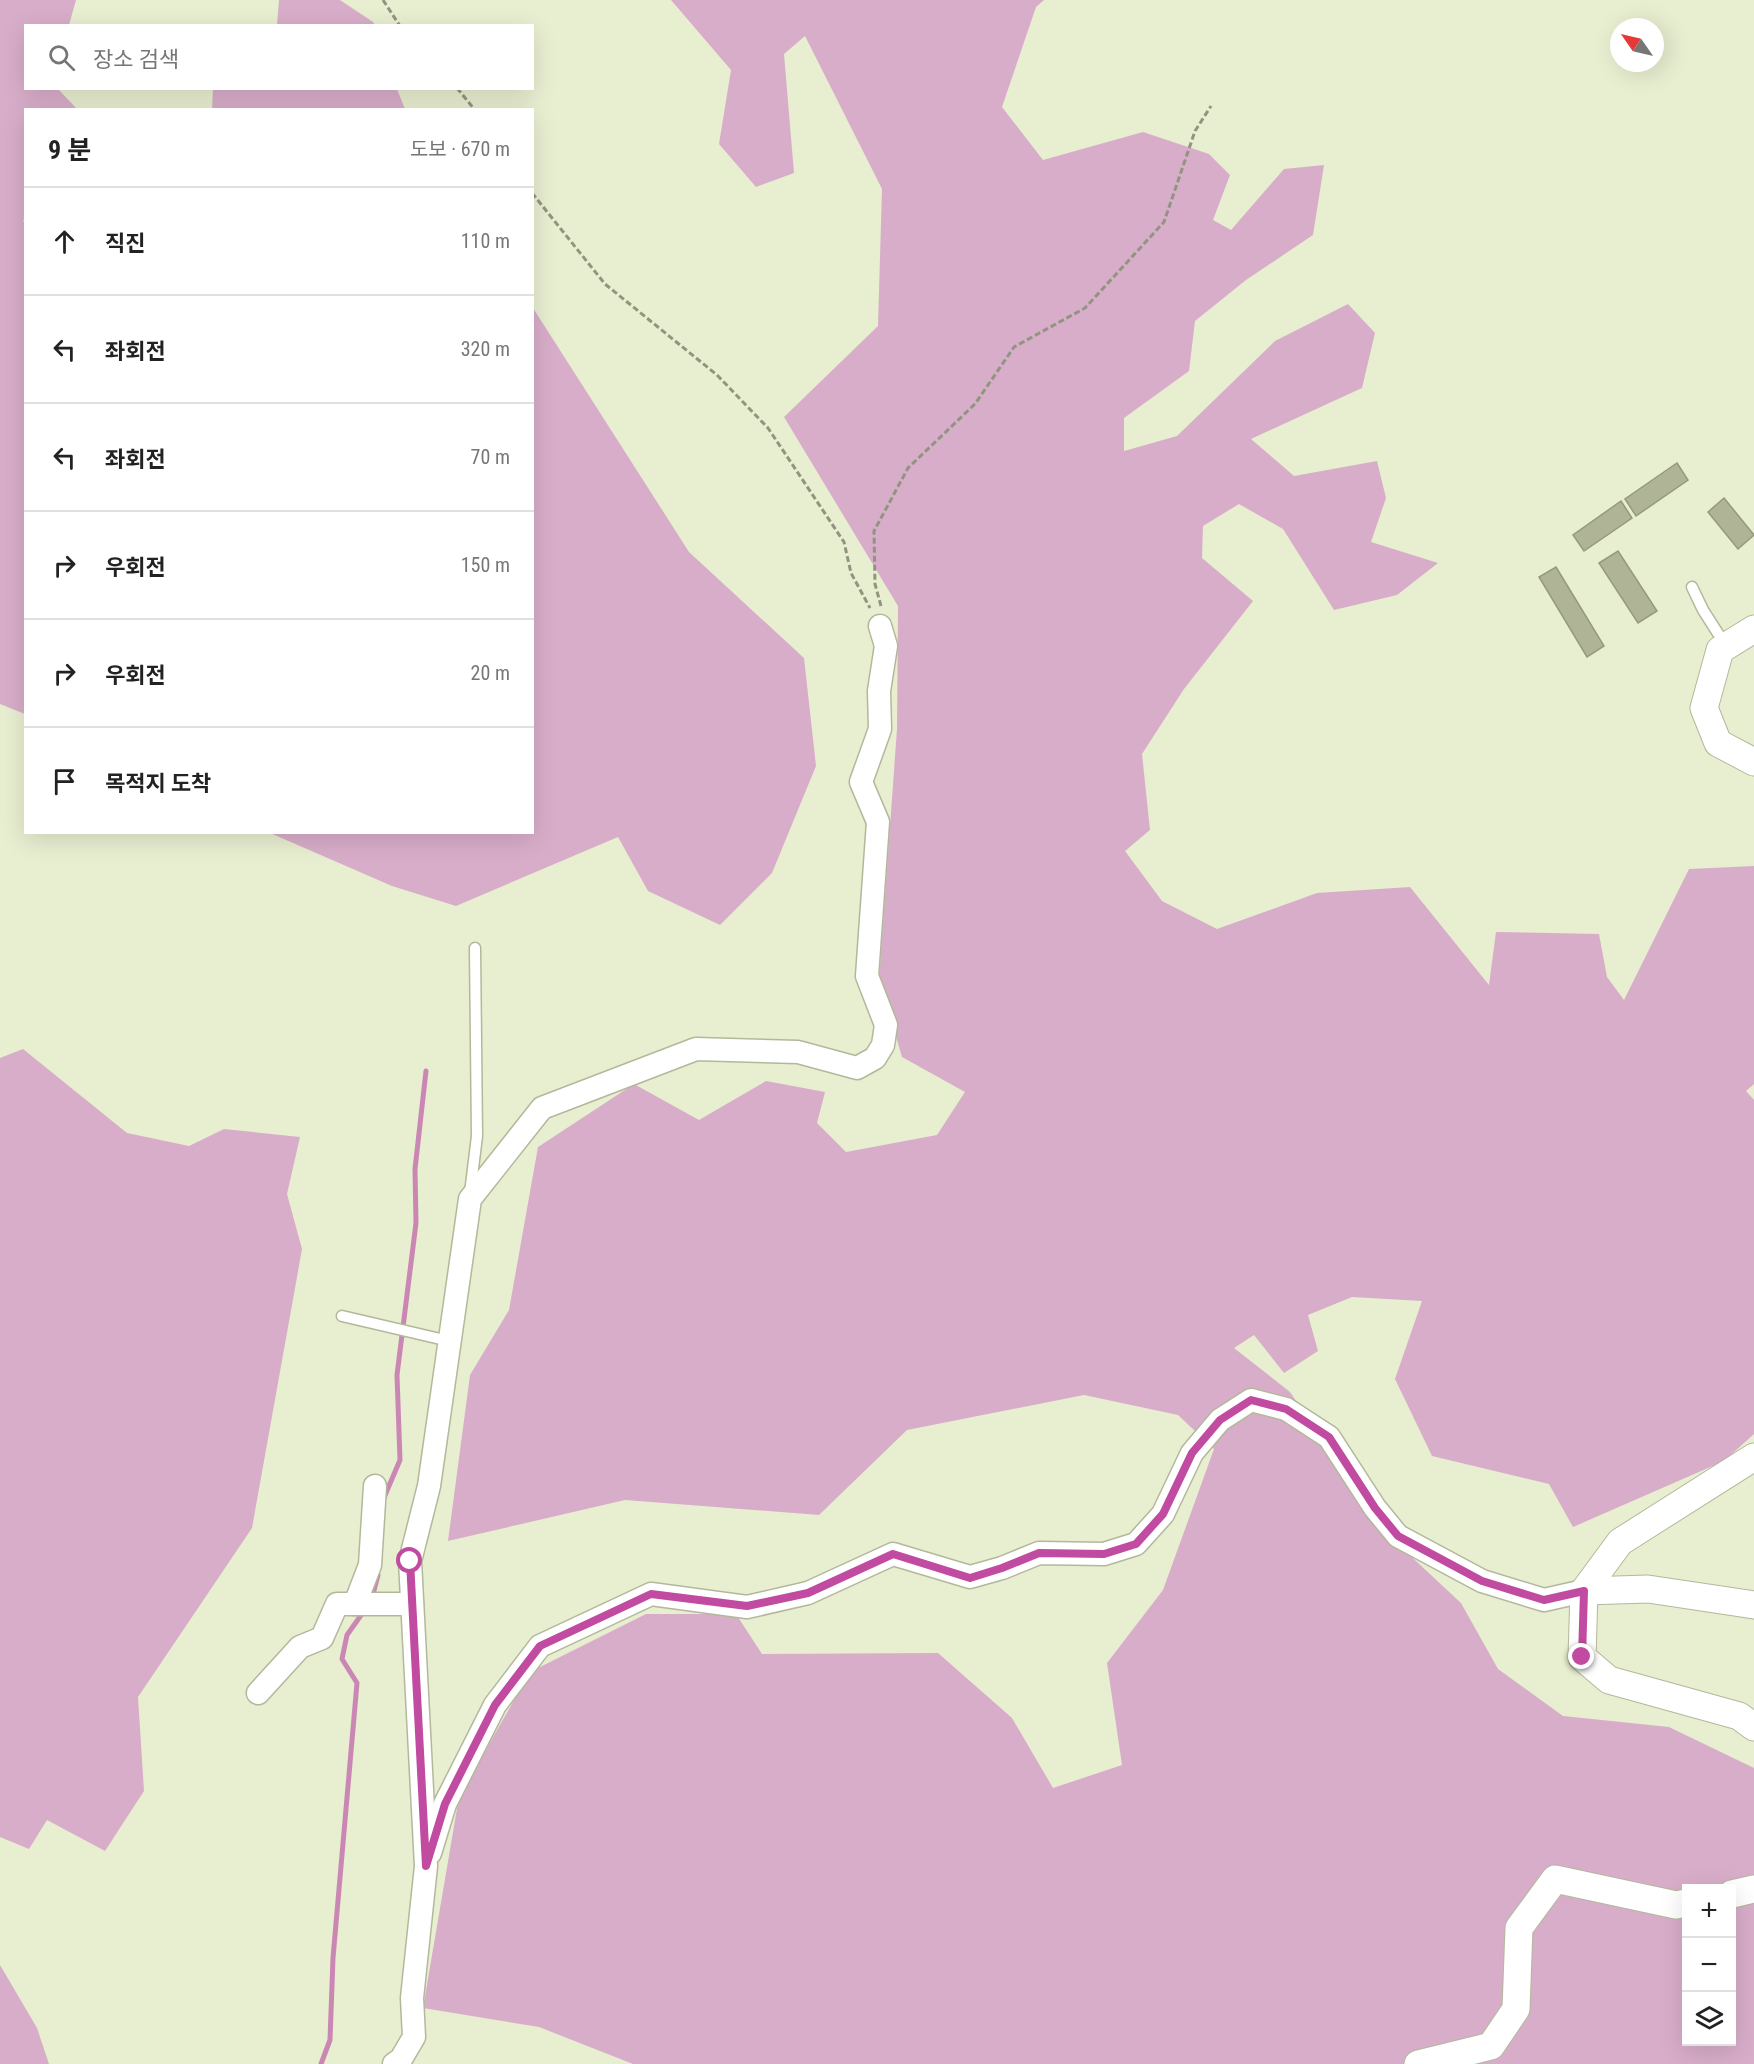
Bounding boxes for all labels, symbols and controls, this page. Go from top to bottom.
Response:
north arrow [1610,18,1664,72]
search box [24,24,534,90]
icon: search [45,41,78,74]
text: 장소 검색 [93,47,179,72]
text: 9 분 [48,135,91,165]
text: 도보 · 670 m [410,137,510,161]
icon: ahead [48,225,81,258]
text: 110 m [461,229,510,253]
text: 직진 [105,231,145,256]
icon: left [48,333,81,366]
text: 320 m [461,337,510,361]
text: 좌회전 [105,339,166,364]
icon: left [48,441,81,474]
text: 70 m [471,445,510,469]
text: 좌회전 [105,447,166,472]
icon: right [48,549,81,582]
text: 150 m [461,553,510,577]
text: 우회전 [105,555,166,580]
icon: right [48,657,81,690]
text: 20 m [471,661,510,685]
text: 우회전 [105,663,166,688]
icon: arrive [48,765,81,798]
text: 목적지 도착 [105,771,211,796]
route start [396,1547,422,1573]
route end [1568,1643,1594,1669]
map controls [1682,1884,1736,2046]
button: + [1682,1884,1736,1938]
button: − [1682,1938,1736,1992]
button: layers [1682,1992,1736,2046]

